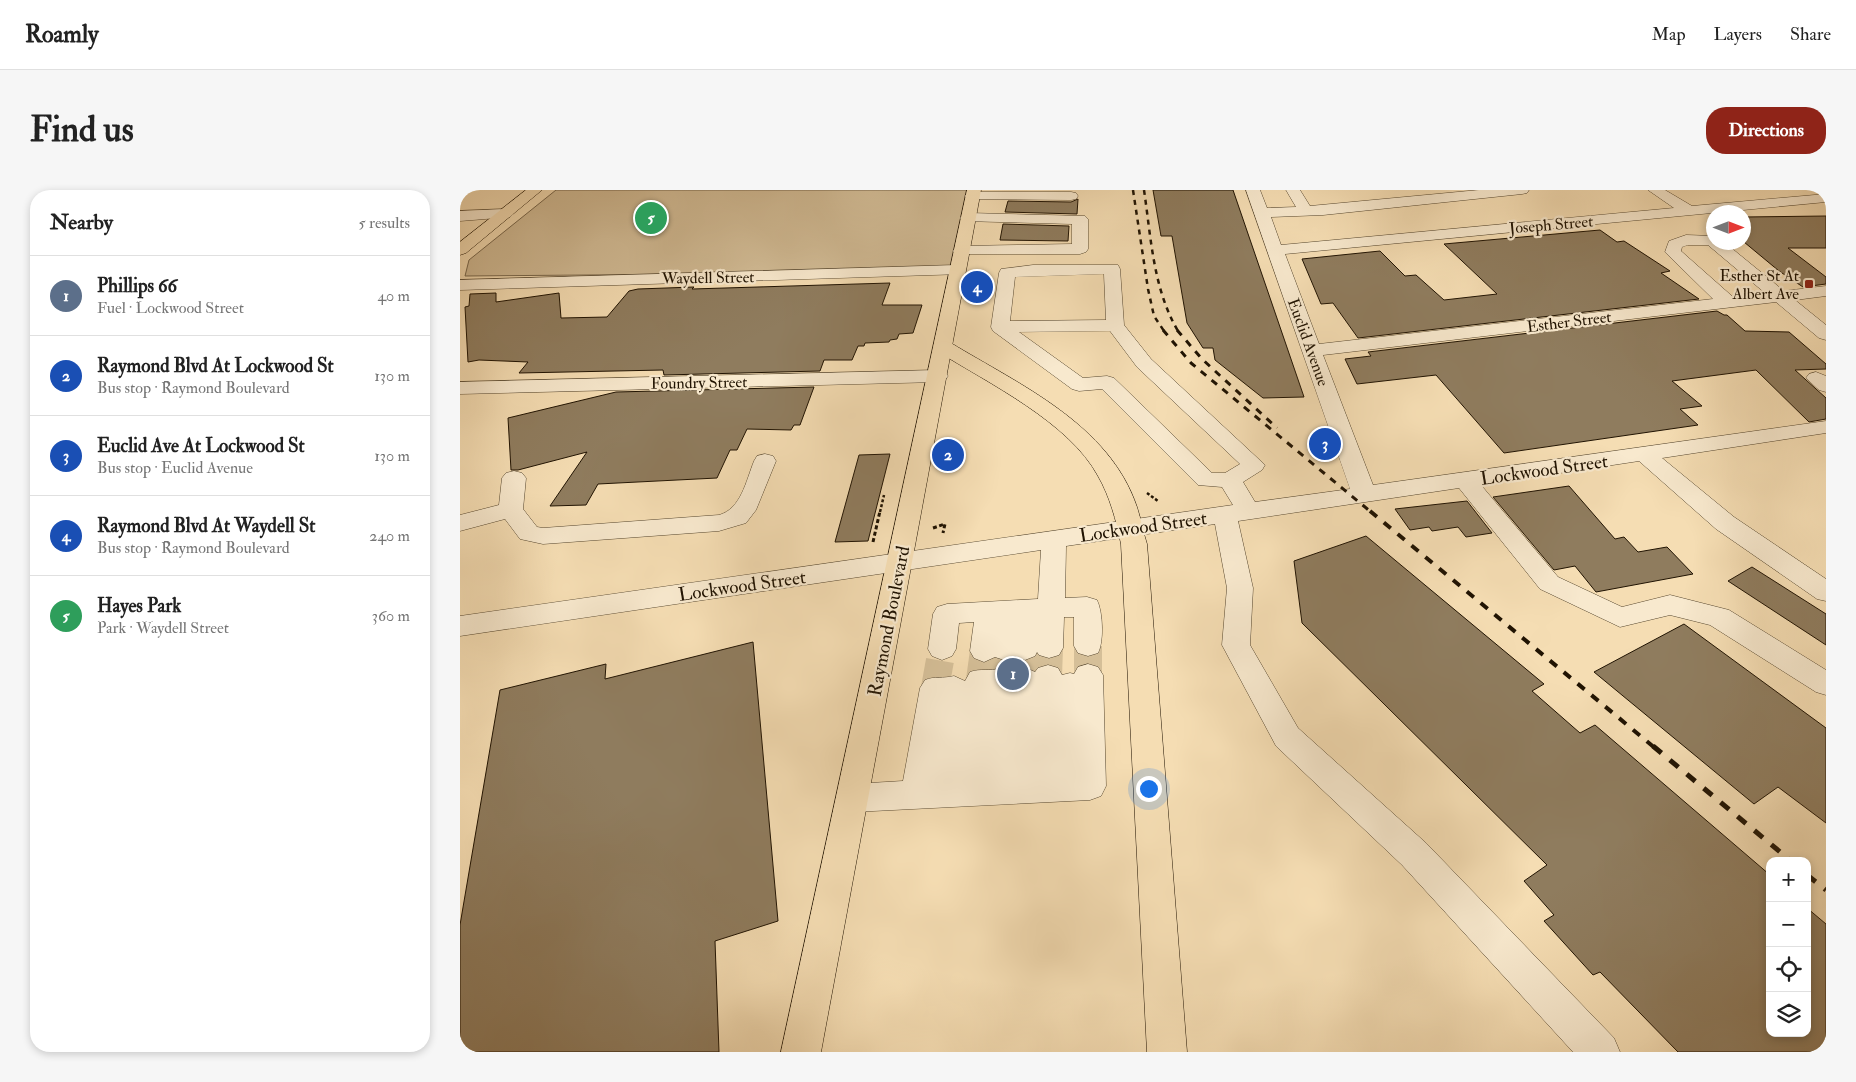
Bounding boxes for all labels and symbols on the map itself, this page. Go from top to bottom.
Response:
pin: 5 [635,199,667,237]
north arrow [1706,205,1751,250]
street label: Joseph Street [1507,211,1594,240]
place label: Esther St At Albert Ave [1720,266,1799,304]
street label: Waydell Street [660,267,755,289]
pin: 4 [961,268,993,306]
marker: Esther St At Albert Ave [1803,278,1815,290]
street label: Euclid Avenue [1283,296,1333,389]
street label: Esther Street [1526,307,1613,337]
street label: Foundry Street [651,372,748,394]
pin: 3 [1309,425,1341,463]
pin: 2 [932,436,964,474]
street label: Lockwood Street [1479,449,1610,491]
street label: Lockwood Street [1078,506,1209,548]
street label: Raymond Boulevard [863,543,915,699]
street label: Lockwood Street [677,565,808,607]
pin: 1 [997,655,1029,693]
your location [1136,776,1162,802]

